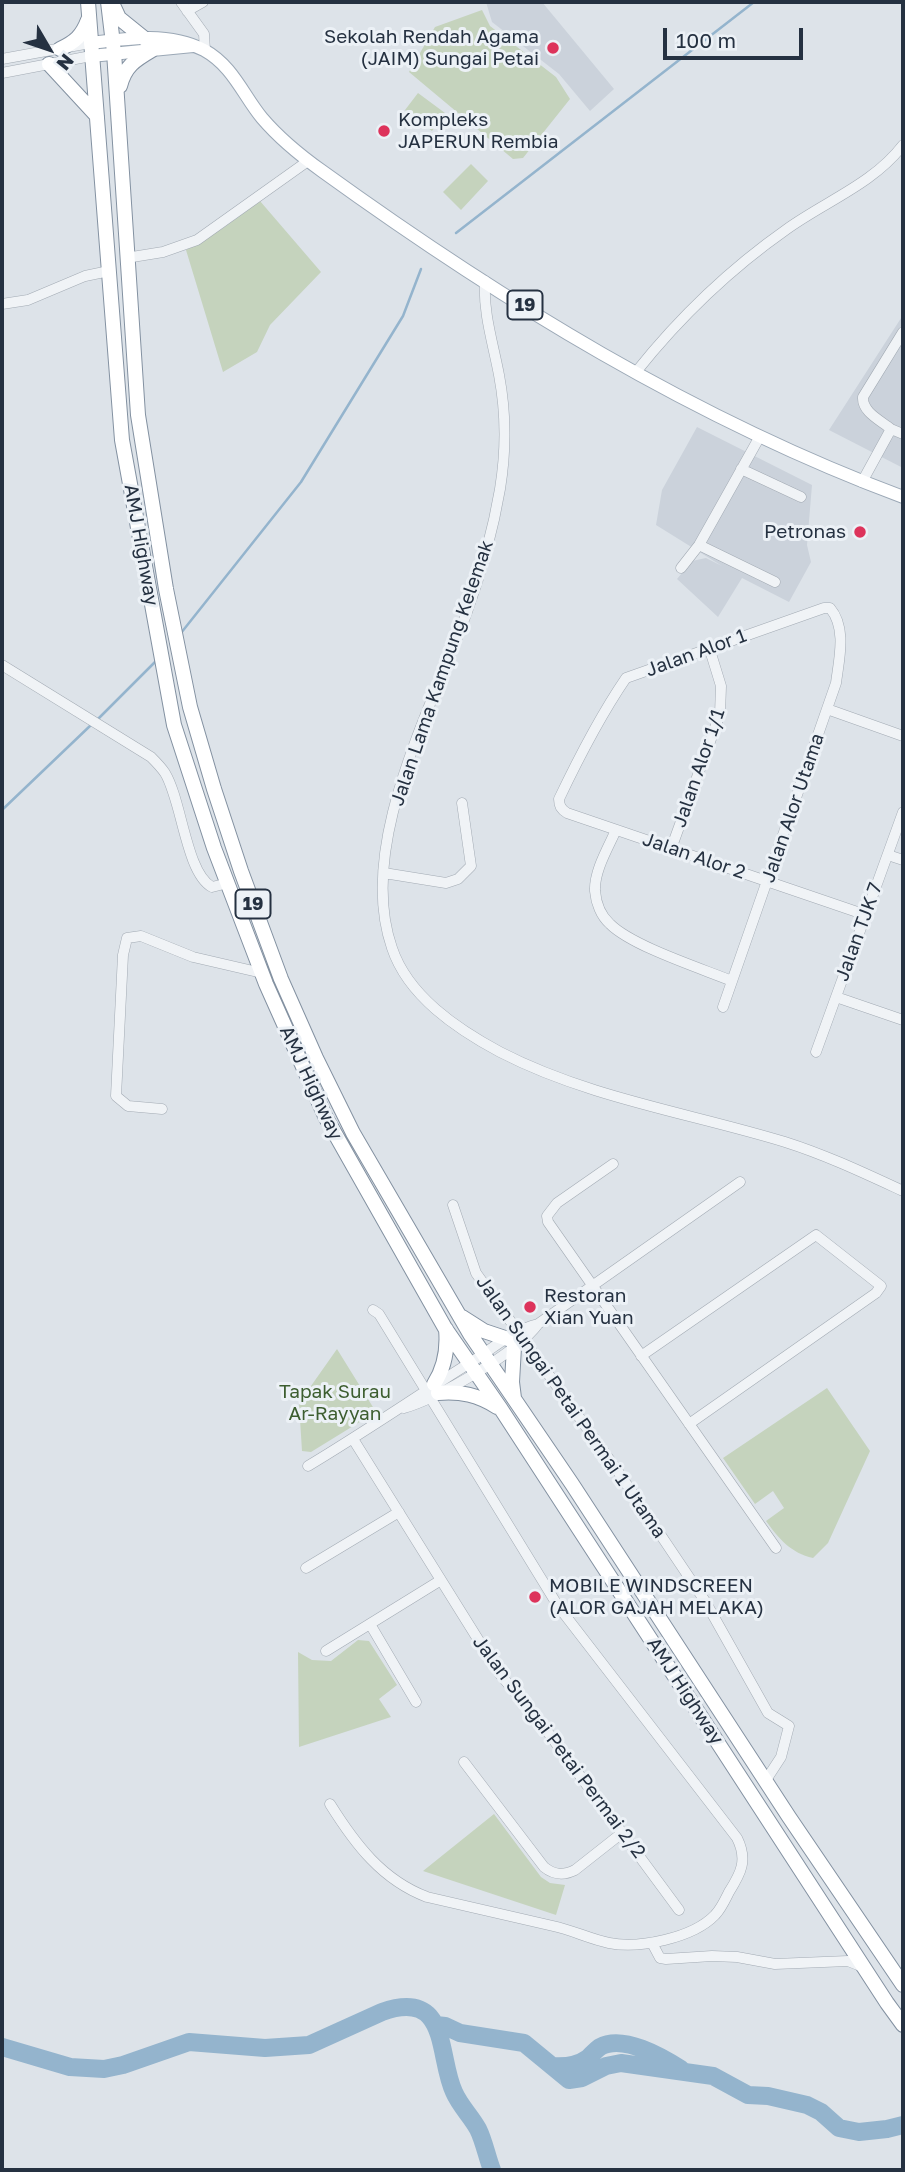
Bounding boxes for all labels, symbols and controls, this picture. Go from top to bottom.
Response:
north arrow [14,14,84,84]
scale bar [667,14,807,58]
place label: Sekolah Rendah Agama (JAIM) Sungai Petai [324,26,539,70]
text: 100 m [676,27,736,53]
marker: Sekolah Rendah Agama (JAIM) Sungai Petai [545,40,561,56]
text: N [52,50,79,75]
place label: Kompleks JAPERUN Rembia [398,109,559,153]
marker: Kompleks JAPERUN Rembia [376,123,392,139]
road number: 19 [508,290,542,320]
street label: AMJ Highway [119,482,163,608]
place label: Petronas [764,521,846,543]
marker: Petronas [852,524,868,540]
street label: Jalan Lama Kampung Kelemak [386,537,498,809]
street label: Jalan Alor 1 [643,624,749,682]
street label: Jalan Alor 1/1 [668,706,730,830]
street label: Jalan Alor Utama [757,730,829,886]
street label: Jalan Alor 2 [640,828,748,884]
street label: Jalan TJK 7 [831,880,887,984]
road number: 19 [236,890,270,918]
street label: AMJ Highway [275,1022,347,1144]
street label: Jalan Sungai Petai Permai 1 Utama [471,1271,671,1543]
place label: Restoran Xian Yuan [544,1285,634,1329]
marker: Restoran Xian Yuan [522,1299,538,1315]
park label: Tapak Surau Ar-Rayyan [279,1381,391,1425]
place label: MOBILE WINDSCREEN (ALOR GAJAH MELAKA) [549,1575,764,1619]
marker: MOBILE WINDSCREEN (ALOR GAJAH MELAKA) [527,1589,543,1605]
street label: Jalan Sungai Petai Permai 2/2 [468,1631,650,1863]
street label: AMJ Highway [642,1633,728,1749]

